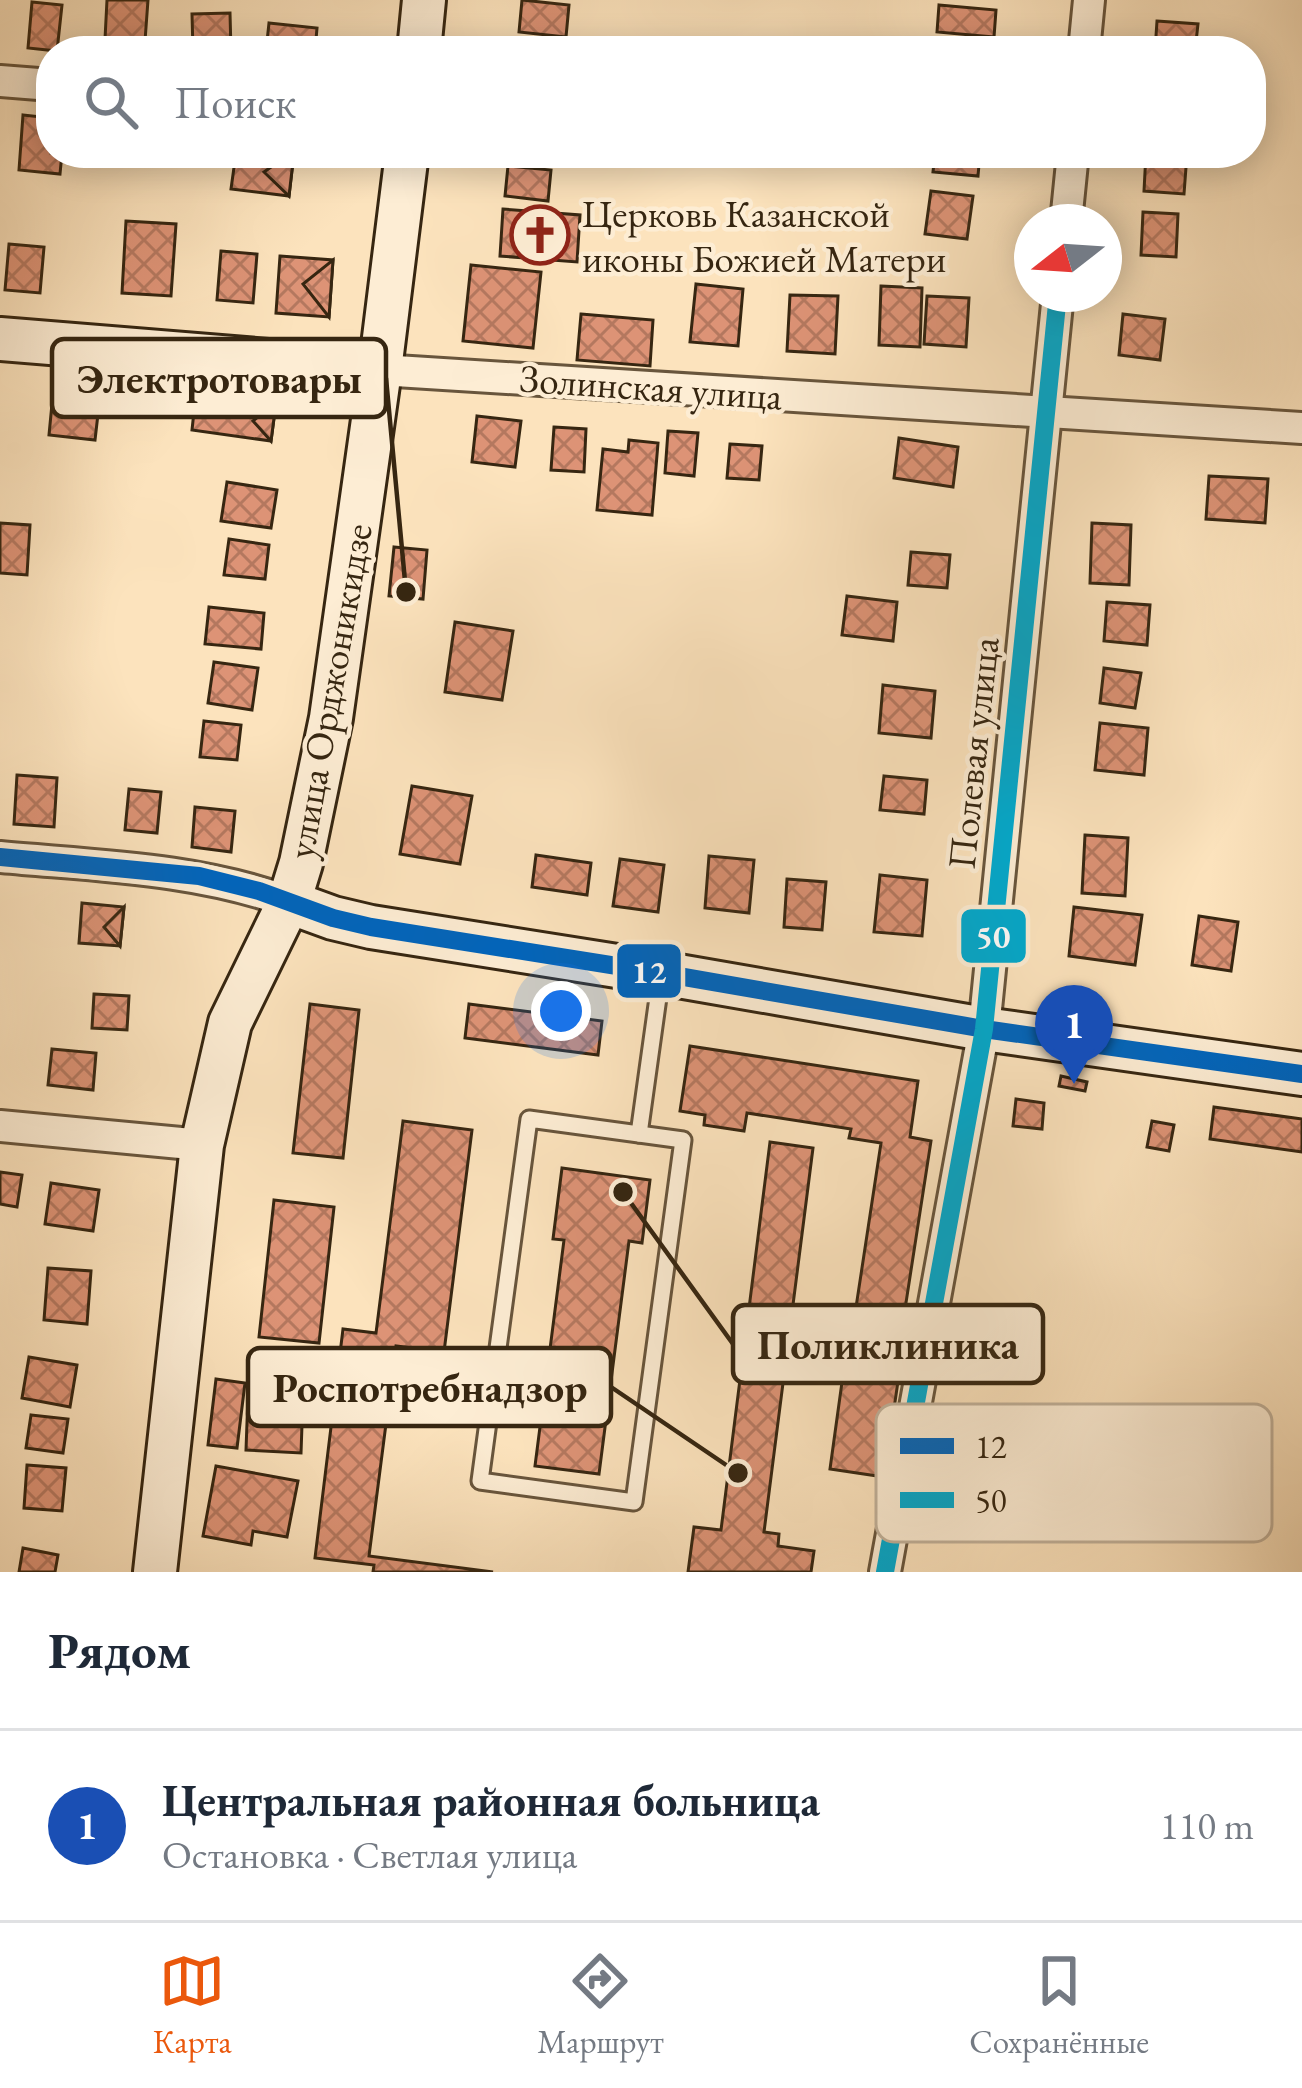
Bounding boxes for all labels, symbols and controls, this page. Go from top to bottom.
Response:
search box [36,36,1266,168]
icon: search [78,69,144,135]
text: Поиск [174,73,296,131]
place label: Церковь Казанской иконы Божией Матери [582,188,946,284]
church icon: Церковь Казанской иконы Божией Матери [509,204,571,266]
north arrow [1014,204,1122,312]
callout: Электротовары [52,339,386,417]
text: Электротовары [76,351,362,406]
street label: Золинская улица [518,352,784,422]
street label: улица Орджоникидзе [274,519,384,863]
street label: Полевая улица [935,634,1011,872]
line badge: 50 [959,907,1028,965]
text: 50 [976,915,1010,958]
line badge: 12 [615,942,683,1000]
text: 12 [632,950,667,993]
your location [531,981,591,1041]
pin: 1 [1035,985,1113,1084]
callout: Поликлиника [733,1305,1043,1383]
text: Поликлиника [757,1317,1020,1372]
callout: Роспотребнадзор [248,1348,611,1426]
text: Роспотребнадзор [273,1360,587,1415]
legend [876,1404,1272,1542]
text: 12 [975,1425,1007,1468]
text: 50 [975,1479,1007,1522]
text: Рядом [48,1617,191,1683]
text: Центральная районная больница [162,1771,820,1829]
text: 1 [77,1800,97,1851]
text: 110 m [1160,1800,1254,1851]
text: Остановка · Светлая улица [162,1829,577,1880]
tab: Карта [153,1948,232,2063]
tab: Маршрут [537,1948,664,2063]
tab: Сохранённые [969,1948,1149,2063]

